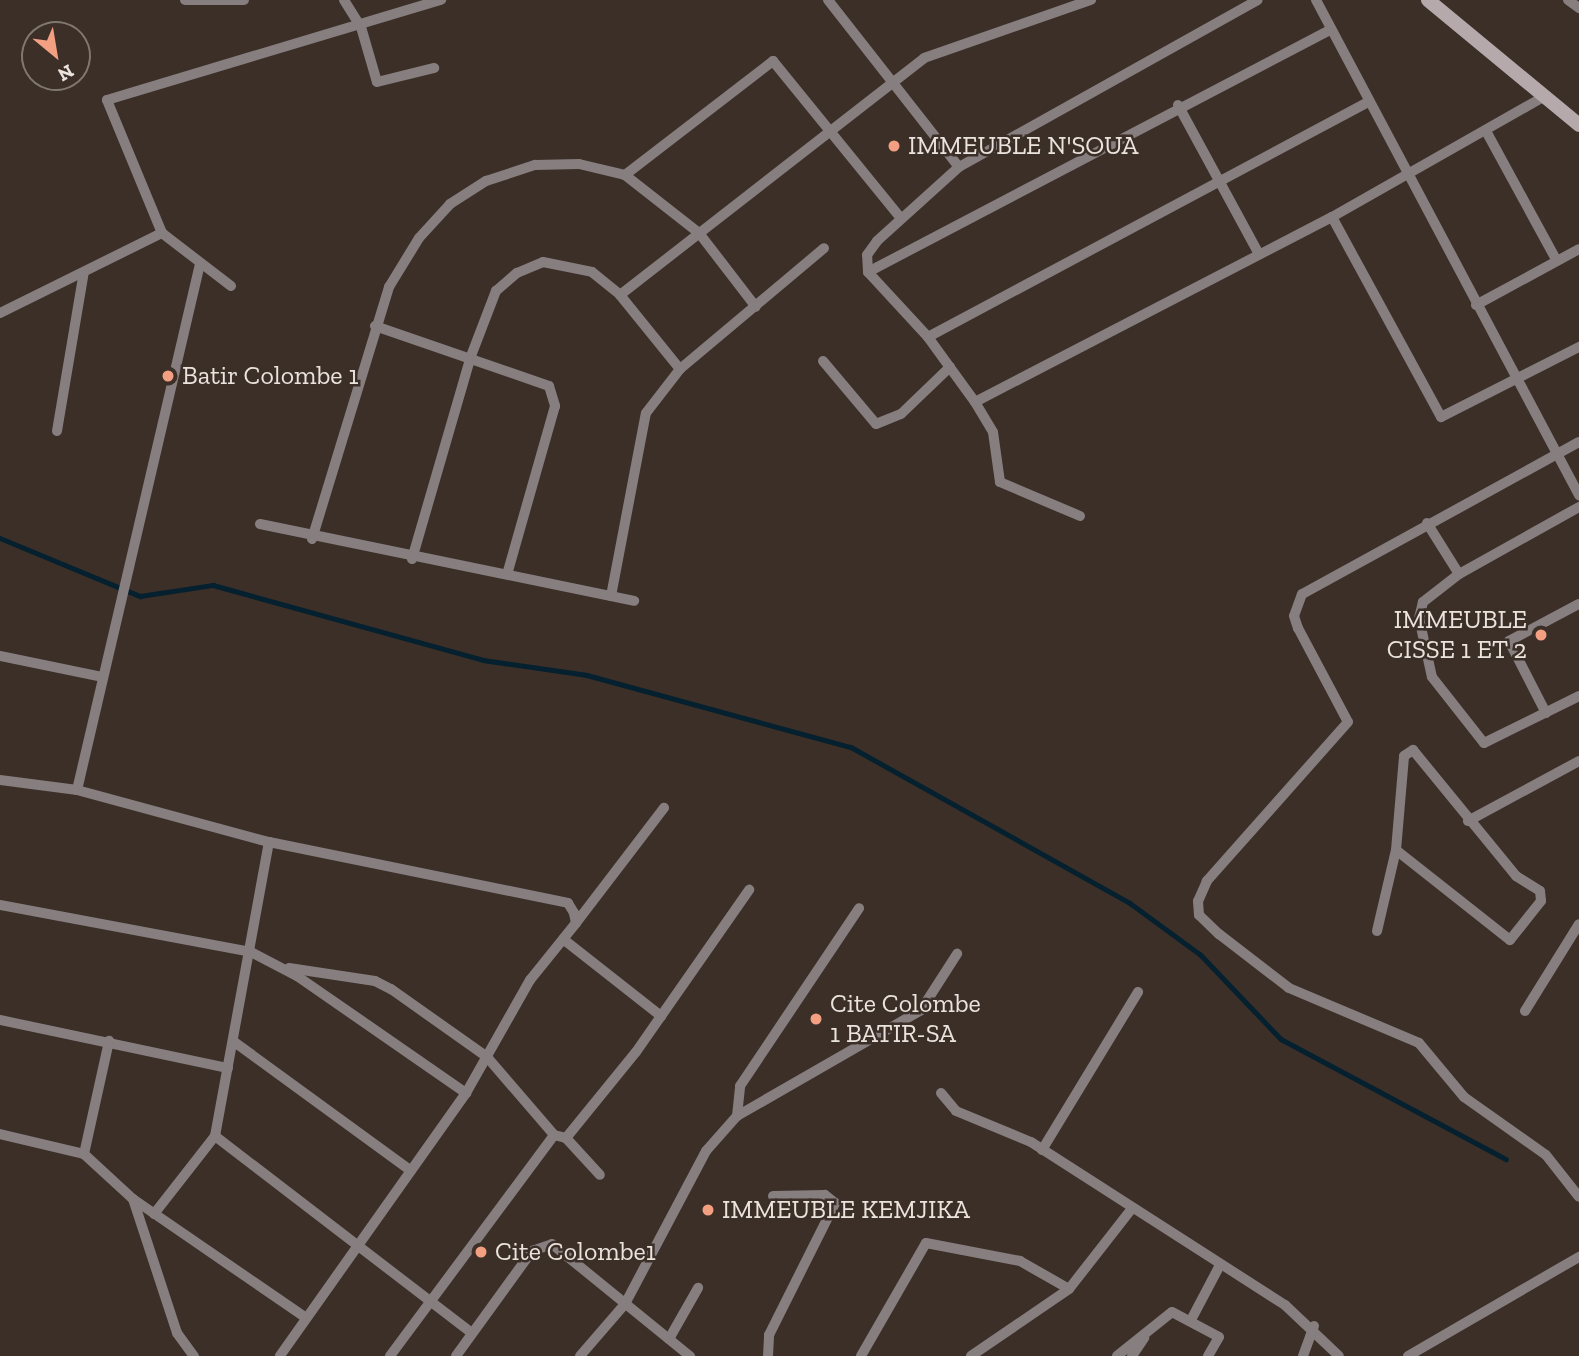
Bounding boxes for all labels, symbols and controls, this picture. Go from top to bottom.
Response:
north arrow [21,21,91,91]
text: N [54,59,78,86]
place label: IMMEUBLE N'SOUA [908,130,1138,162]
marker: IMMEUBLE N'SOUA [886,138,902,154]
place label: Batir Colombe 1 [182,360,359,392]
marker: Batir Colombe 1 [160,368,176,384]
place label: IMMEUBLE CISSE 1 ET 2 [1386,604,1527,666]
marker: IMMEUBLE CISSE 1 ET 2 [1533,627,1549,643]
place label: Cite Colombe 1 BATIR-SA [830,988,981,1050]
marker: Cite Colombe 1 BATIR-SA [808,1011,824,1027]
place label: IMMEUBLE KEMJIKA [722,1194,970,1226]
marker: IMMEUBLE KEMJIKA [700,1202,716,1218]
place label: Cite Colombe1 [495,1236,656,1268]
marker: Cite Colombe1 [473,1244,489,1260]

